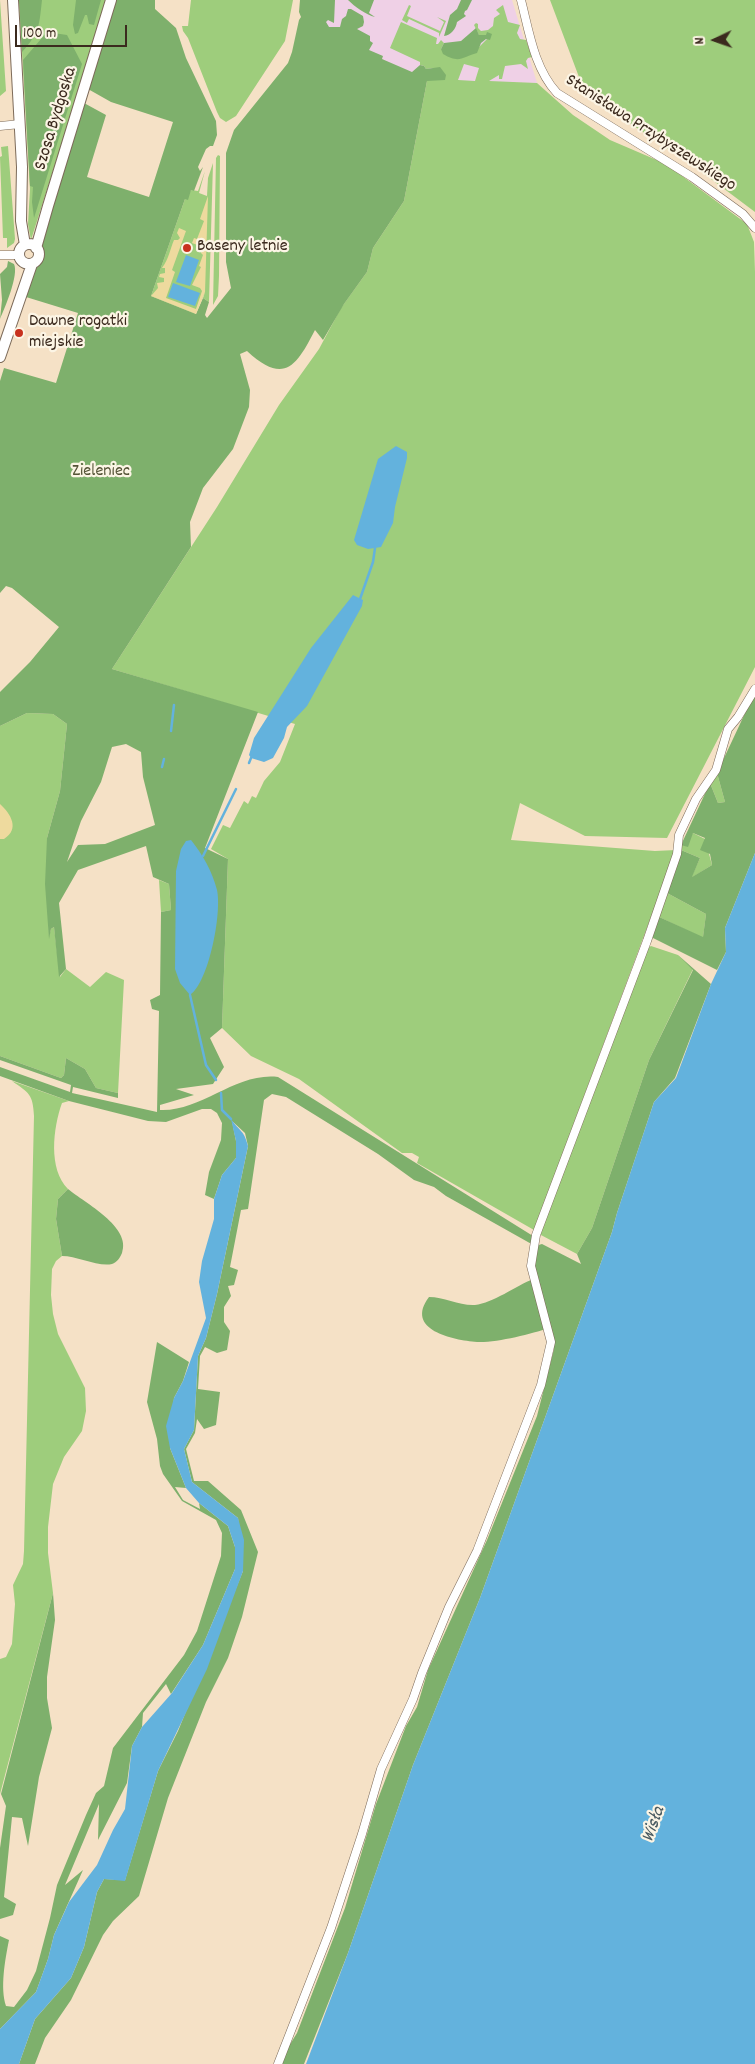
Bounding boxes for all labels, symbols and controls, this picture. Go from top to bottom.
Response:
scale bar [18,15,130,47]
north arrow [690,15,740,65]
text: 100 m [23,23,56,45]
text: N [690,37,710,45]
street label: Szosa Bydgoska [31,65,83,173]
street label: Stanisława Przybyszewskiego [560,71,740,197]
place label: Baseny letnie [197,237,288,259]
marker: Baseny letnie [181,242,193,254]
place label: Dawne rogatki miejskie [29,312,127,354]
marker: Dawne rogatki miejskie [13,327,25,339]
park label: Zieleniec [72,462,130,484]
water label: Wisła [638,1804,672,1846]

